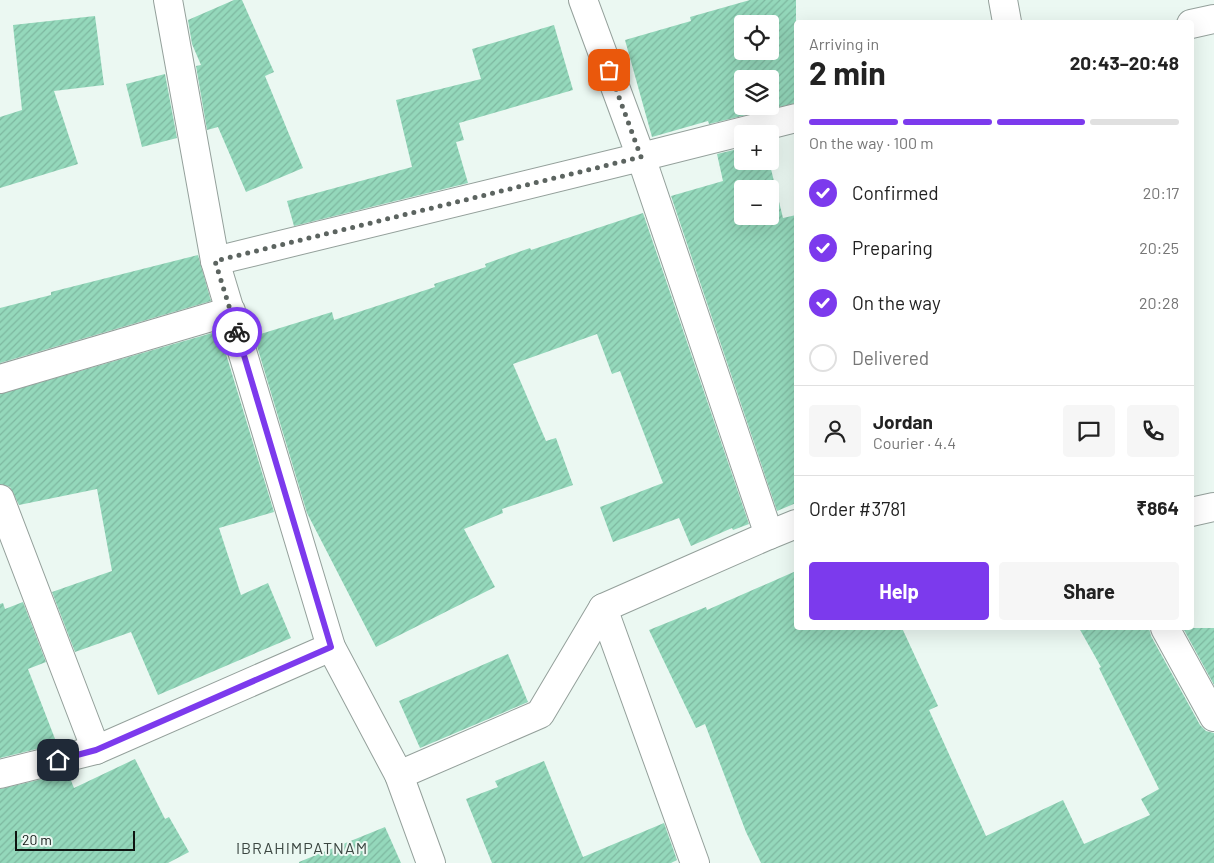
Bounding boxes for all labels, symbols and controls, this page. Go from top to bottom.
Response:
map controls [734,15,779,225]
button: locate [734,15,779,60]
text: Arriving in [809,34,879,53]
pin [588,49,630,91]
text: 20:43–20:48 [1070,51,1179,74]
text: 2 min [809,53,886,91]
icon: bag [595,56,623,84]
button: layers [734,70,779,115]
button: + [734,125,779,170]
text: On the way · 100 m [809,133,934,152]
icon: check [809,179,837,207]
button: − [734,180,779,225]
text: Confirmed [852,181,939,204]
text: 20:17 [1143,183,1179,202]
icon: check [809,234,837,262]
text: Preparing [852,236,933,259]
text: 20:25 [1139,238,1179,257]
icon: check [809,289,837,317]
text: On the way [852,291,941,314]
text: 20:28 [1139,293,1179,312]
courier [212,307,262,357]
icon: bike [223,318,251,346]
text: Delivered [852,346,929,369]
button: person [809,405,861,457]
button: chat [1063,405,1115,457]
button: phone [1127,405,1179,457]
text: Jordan [873,410,933,433]
text: Courier · 4.4 [873,433,956,452]
text: ₹864 [1136,496,1179,519]
text: Order #3781 [809,497,906,520]
button: Help [809,562,989,620]
button: Share [999,562,1179,620]
pin [37,739,79,781]
icon: home [44,746,72,774]
scale bar [15,828,135,851]
text: 20 m [22,831,52,848]
district label: IBRAHIMPATNAM [236,838,368,857]

